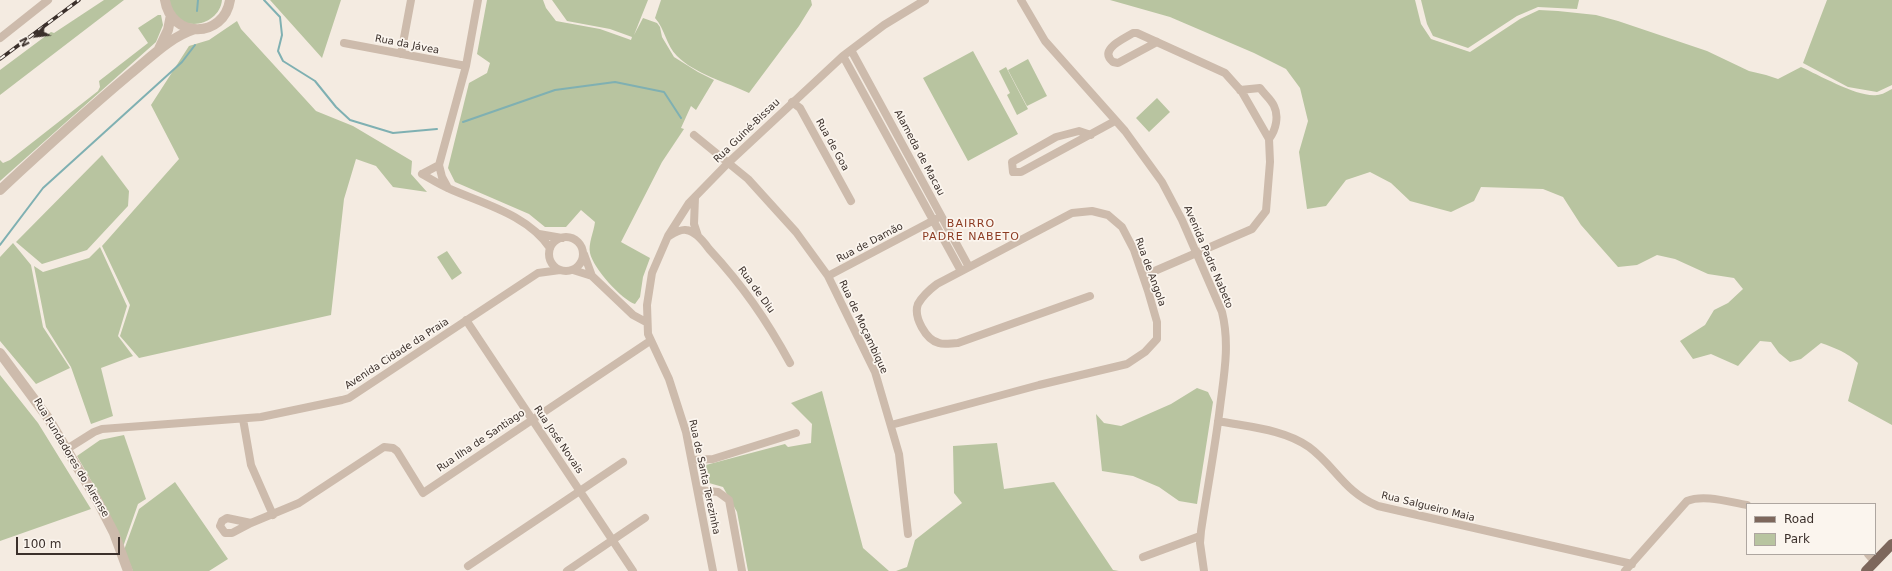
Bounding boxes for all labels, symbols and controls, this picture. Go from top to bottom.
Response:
north arrow [16,16,56,56]
street label: Rua da Jávea [374,33,440,57]
text: N [17,35,33,49]
street label: Rua Guiné-Bissau [711,96,783,166]
street label: Alameda de Macau [891,108,947,198]
street label: Rua de Goa [813,117,851,173]
street label: Avenida Padre Nabeto [1181,204,1235,310]
district label: BAIRRO PADRE NABETO [922,217,1020,243]
street label: Rua de Damão [835,220,905,266]
street label: Rua de Angola [1132,236,1168,308]
street label: Rua de Diu [735,264,777,316]
street label: Rua de Moçambique [836,278,890,376]
street label: Avenida Cidade da Praia [343,316,451,392]
street label: Rua Fundadores do Airense [31,396,111,520]
street label: Rua José Novais [531,404,585,476]
street label: Rua Ilha de Santiago [435,407,527,475]
street label: Rua de Santa Terezinha [686,418,722,536]
street label: Rua Salgueiro Maia [1380,490,1476,524]
legend [1746,503,1876,555]
text: Road [1784,512,1814,526]
scale bar [18,529,122,555]
text: Park [1784,532,1810,546]
text: 100 m [23,537,61,551]

